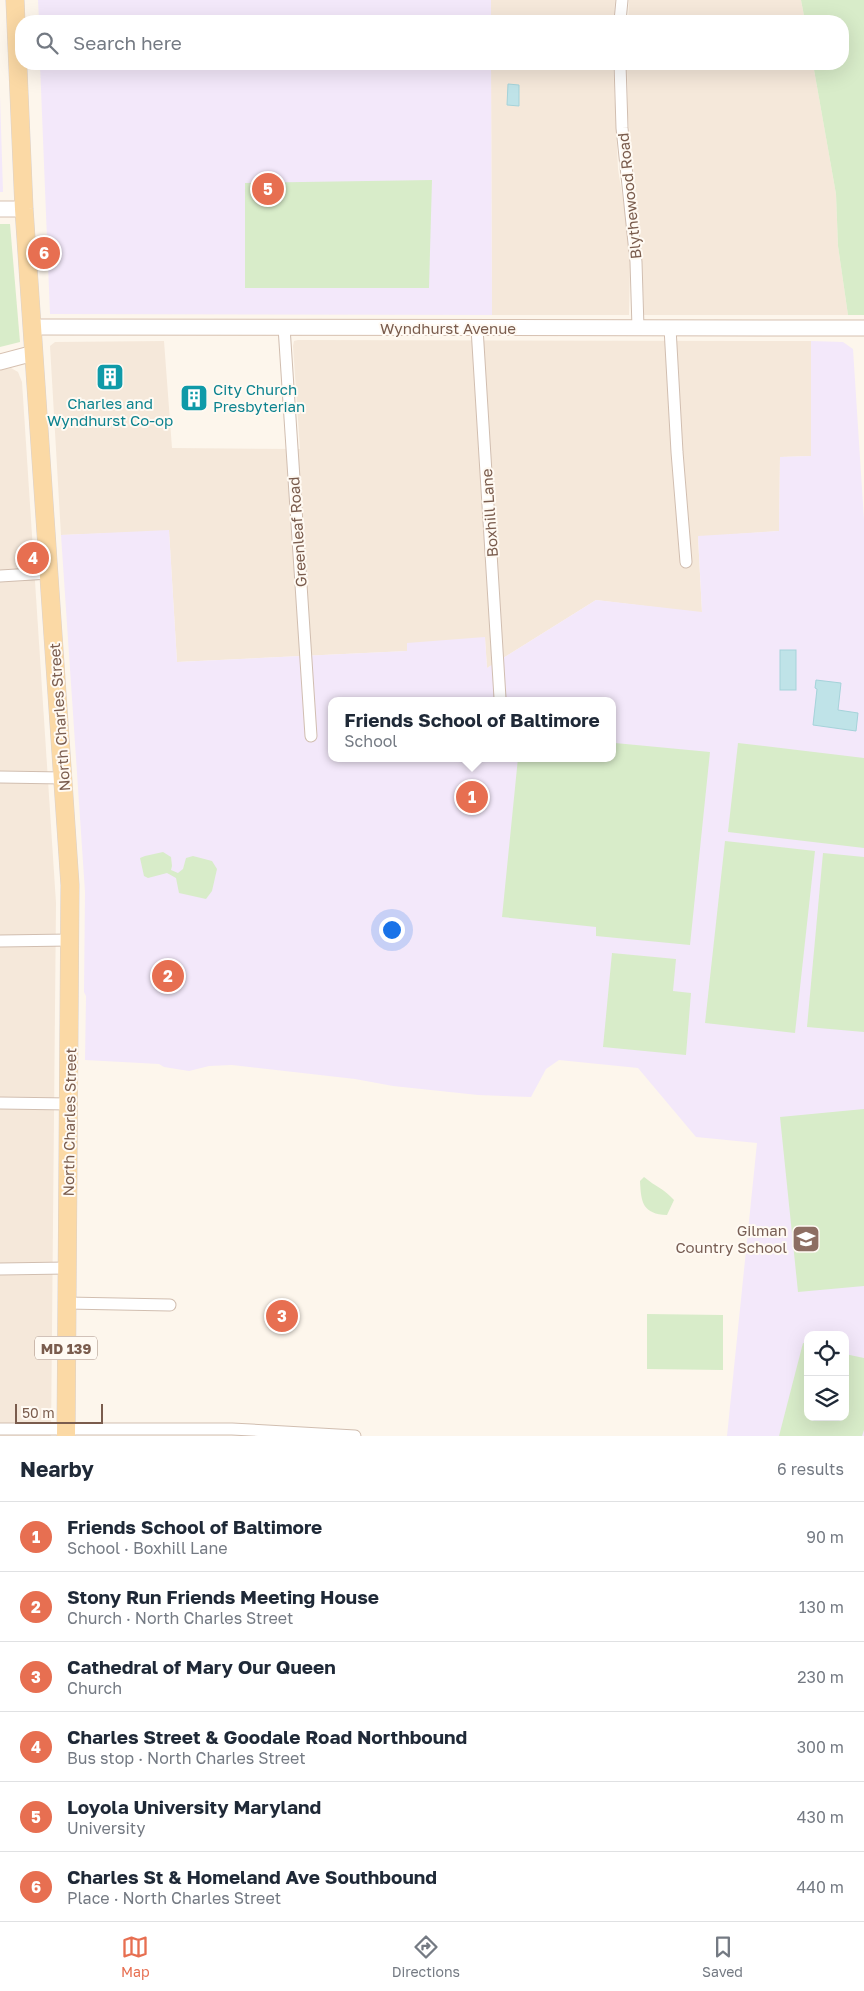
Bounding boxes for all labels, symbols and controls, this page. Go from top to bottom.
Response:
search box [15,15,849,70]
icon: search [33,29,61,57]
text: Search here [73,31,182,54]
street label: Blythewood Road [613,132,645,260]
pin: 5 [252,170,284,208]
pin: 6 [28,234,60,272]
street label: Wyndhurst Avenue [380,319,516,337]
building icon: Charles and Wyndhurst Co-op [95,362,125,392]
place label: City Church Presbyterian [213,380,305,415]
building icon: City Church Presbyterian [179,383,209,413]
place label: Charles and Wyndhurst Co-op [47,394,173,429]
street label: Boxhill Lane [477,468,501,558]
street label: Greenleaf Road [284,476,310,588]
pin: 4 [17,539,49,577]
street label: North Charles Street [45,642,73,792]
popup [328,697,616,762]
text: Friends School of Baltimore [344,708,600,731]
text: School [344,731,397,751]
pin: 1 [456,778,488,816]
your location [379,917,405,943]
pin: 2 [152,957,184,995]
street label: North Charles Street [59,1047,79,1197]
place label: Gilman Country School [675,1221,787,1256]
school or university icon: Gilman Country School [791,1224,821,1254]
pin: 3 [266,1297,298,1335]
map controls [804,1331,849,1421]
button: locate [804,1331,849,1376]
road number: MD 139 [35,1336,97,1360]
button: layers [804,1376,849,1421]
scale bar [15,1401,102,1424]
text: 50 m [22,1404,55,1421]
text: Nearby [20,1456,94,1482]
text: 6 results [777,1459,844,1479]
text: Friends School of Baltimore [67,1515,322,1538]
text: 1 [32,1527,40,1547]
text: 90 m [806,1527,844,1547]
text: School · Boxhill Lane [67,1538,228,1558]
text: Stony Run Friends Meeting House [67,1585,379,1608]
text: 2 [31,1597,41,1617]
text: 130 m [799,1597,844,1617]
text: Church · North Charles Street [67,1608,293,1628]
text: Cathedral of Mary Our Queen [67,1655,336,1678]
text: 3 [31,1667,41,1687]
text: 230 m [797,1667,844,1687]
text: Church [67,1678,122,1698]
text: Charles Street & Goodale Road Northbound [67,1725,467,1748]
text: 4 [31,1737,41,1757]
text: 300 m [797,1737,844,1757]
text: Bus stop · North Charles Street [67,1748,306,1768]
text: Loyola University Maryland [67,1795,321,1818]
text: 5 [31,1807,41,1827]
text: 430 m [797,1807,844,1827]
text: University [67,1818,145,1838]
text: Charles St & Homeland Ave Southbound [67,1865,437,1888]
text: 6 [31,1877,41,1897]
text: 440 m [796,1877,844,1897]
text: Place · North Charles Street [67,1888,281,1908]
tab: Map [121,1933,150,1980]
tab: Directions [392,1933,460,1980]
tab: Saved [702,1933,743,1980]

